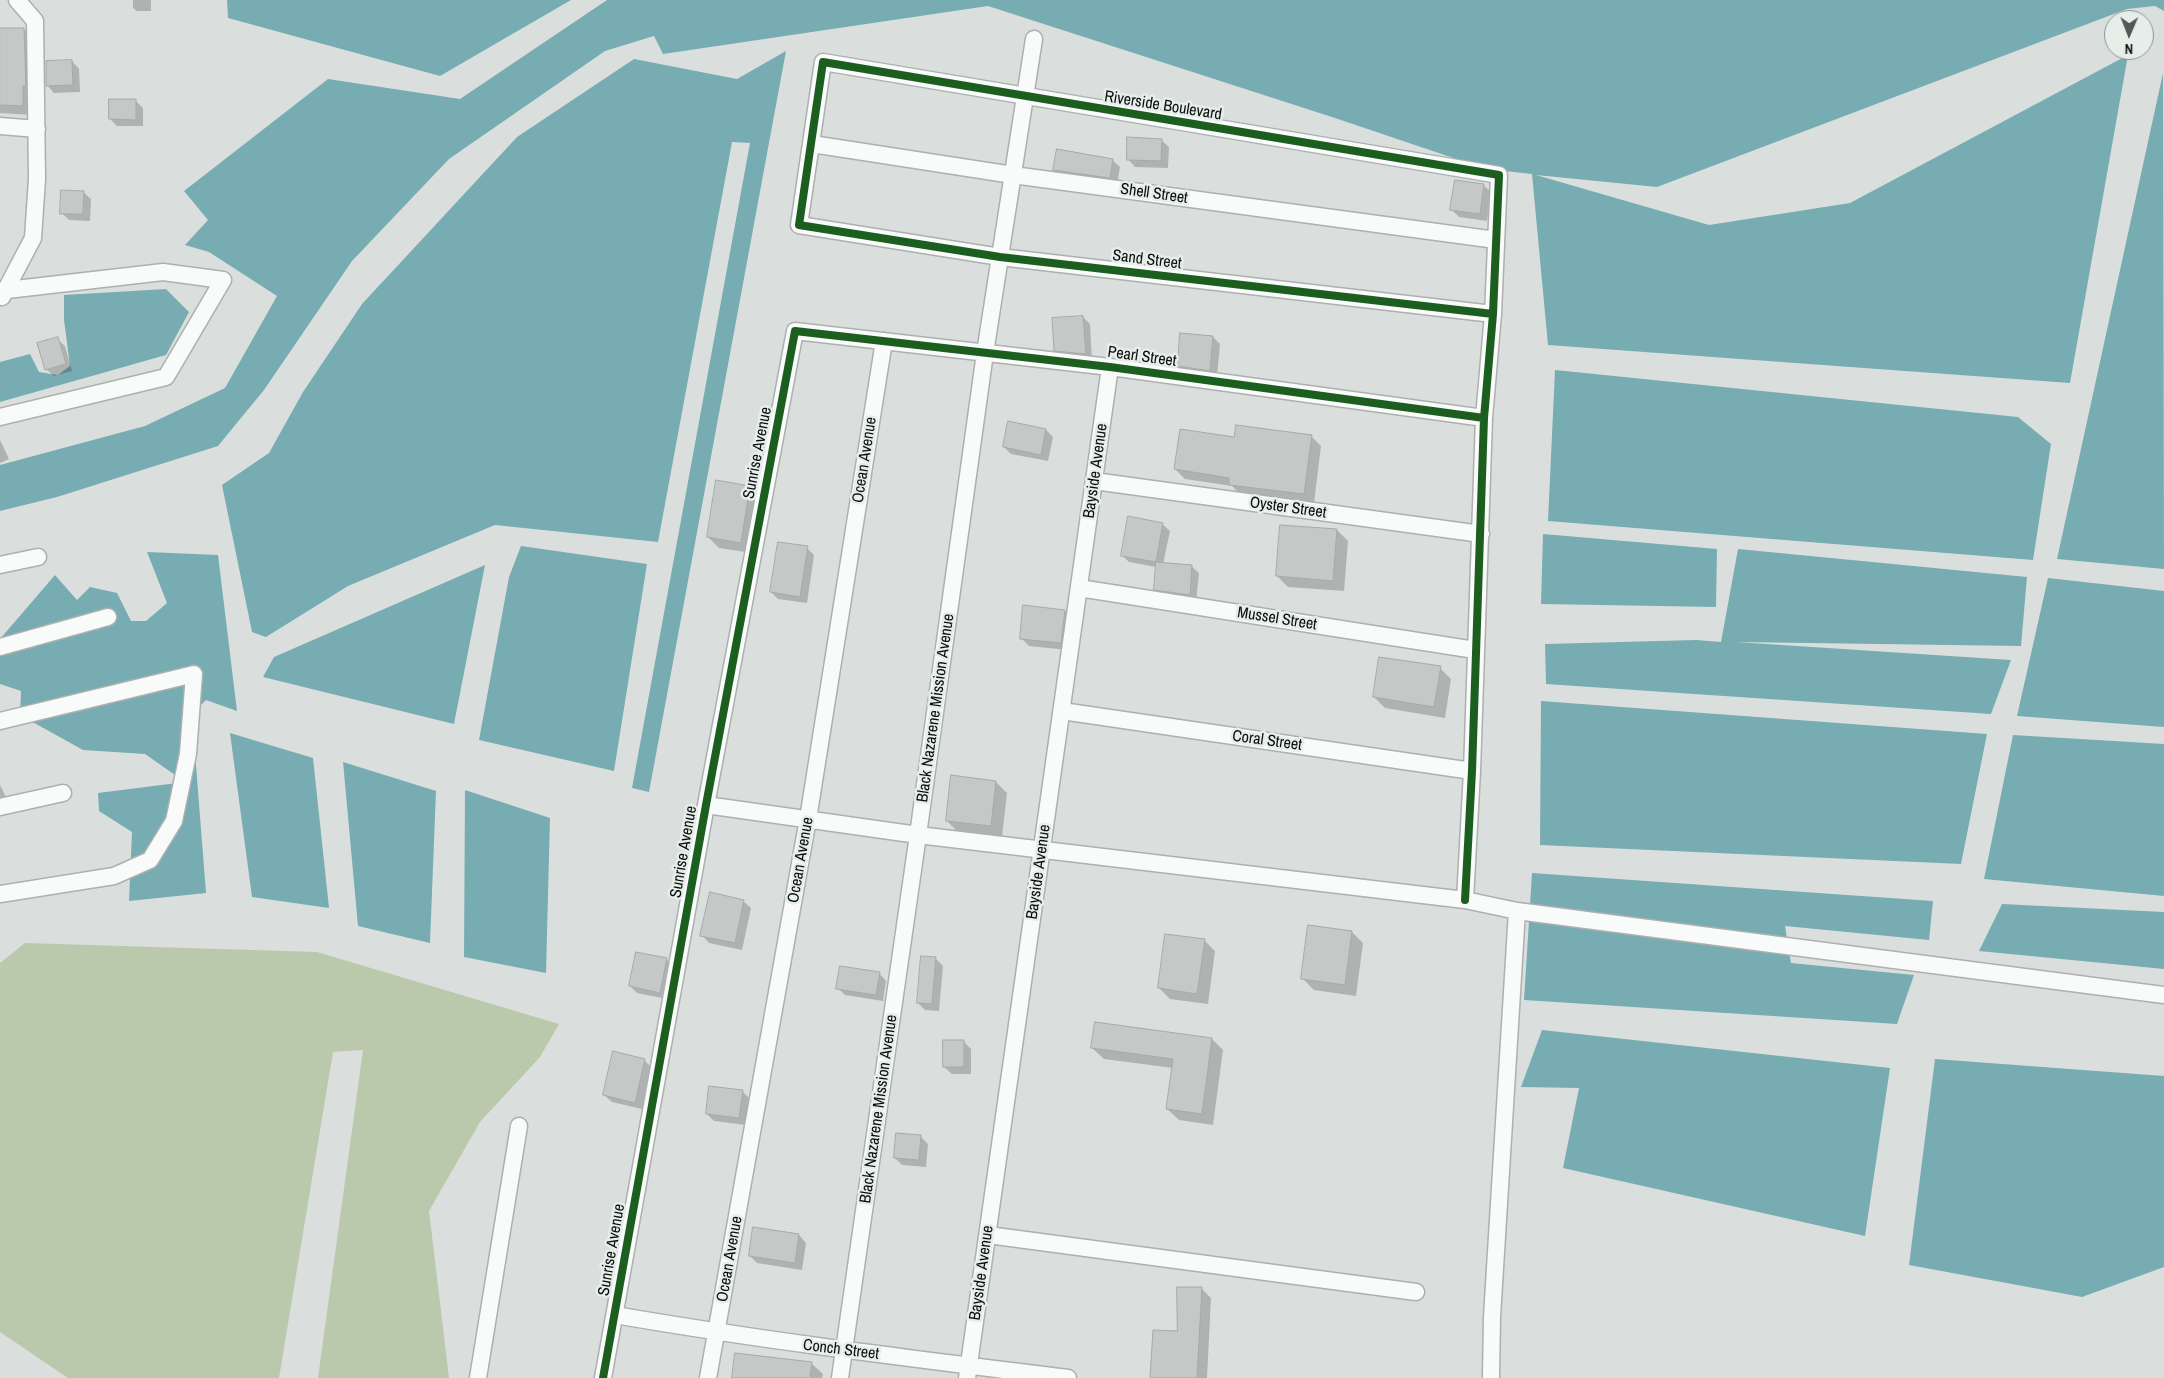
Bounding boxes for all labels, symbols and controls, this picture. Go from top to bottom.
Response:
north arrow [2104,10,2154,60]
text: N [2124,40,2133,58]
street label: Riverside Boulevard [1103,87,1223,125]
street label: Shell Street [1119,180,1189,208]
street label: Sand Street [1111,246,1183,274]
street label: Pearl Street [1106,343,1178,371]
street label: Sunrise Avenue [740,405,776,501]
street label: Ocean Avenue [849,416,881,504]
street label: Bayside Avenue [1080,422,1112,520]
street label: Oyster Street [1248,493,1328,523]
street label: Mussel Street [1236,603,1318,635]
street label: Black Nazarene Mission Avenue [913,613,959,803]
street label: Coral Street [1231,727,1303,755]
street label: Sunrise Avenue [666,804,702,900]
street label: Ocean Avenue [784,816,818,904]
street label: Bayside Avenue [1023,823,1055,921]
street label: Black Nazarene Mission Avenue [856,1014,902,1204]
street label: Sunrise Avenue [594,1202,630,1298]
street label: Ocean Avenue [713,1215,747,1303]
street label: Bayside Avenue [966,1224,998,1322]
street label: Conch Street [802,1336,880,1364]

